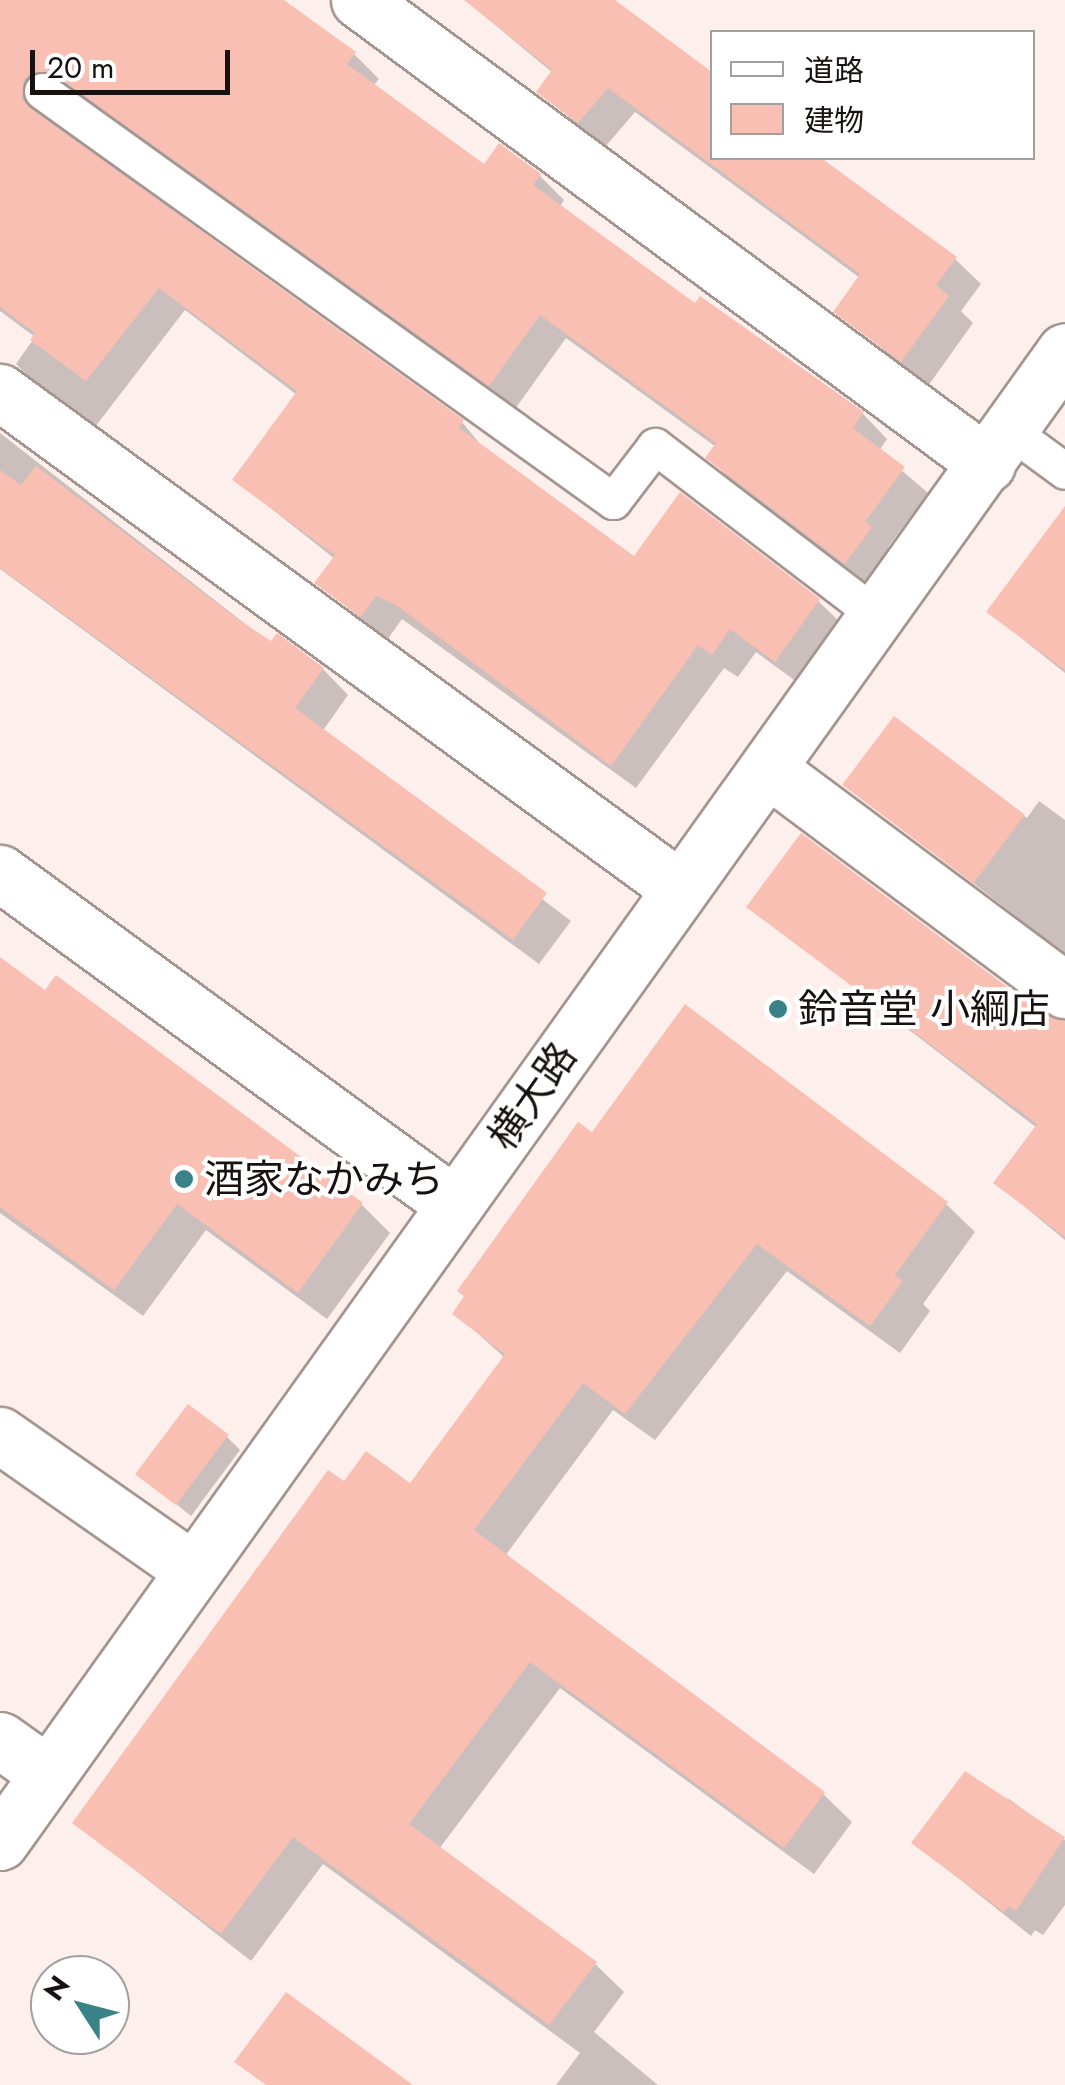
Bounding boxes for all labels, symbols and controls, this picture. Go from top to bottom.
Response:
scale bar [35,30,235,92]
legend [710,30,1035,160]
text: 20 m [47,46,114,89]
text: 道路 [804,49,864,92]
text: 建物 [804,99,864,142]
place label: 鈴音堂 小綱店 [798,985,1050,1033]
marker: 鈴音堂 小綱店 [767,998,789,1020]
street label: 横大路 [478,1033,586,1159]
place label: 酒家なかみち [204,1155,444,1203]
marker: 酒家なかみち [173,1168,195,1190]
north arrow [30,1955,130,2055]
text: N [34,1967,80,2009]

